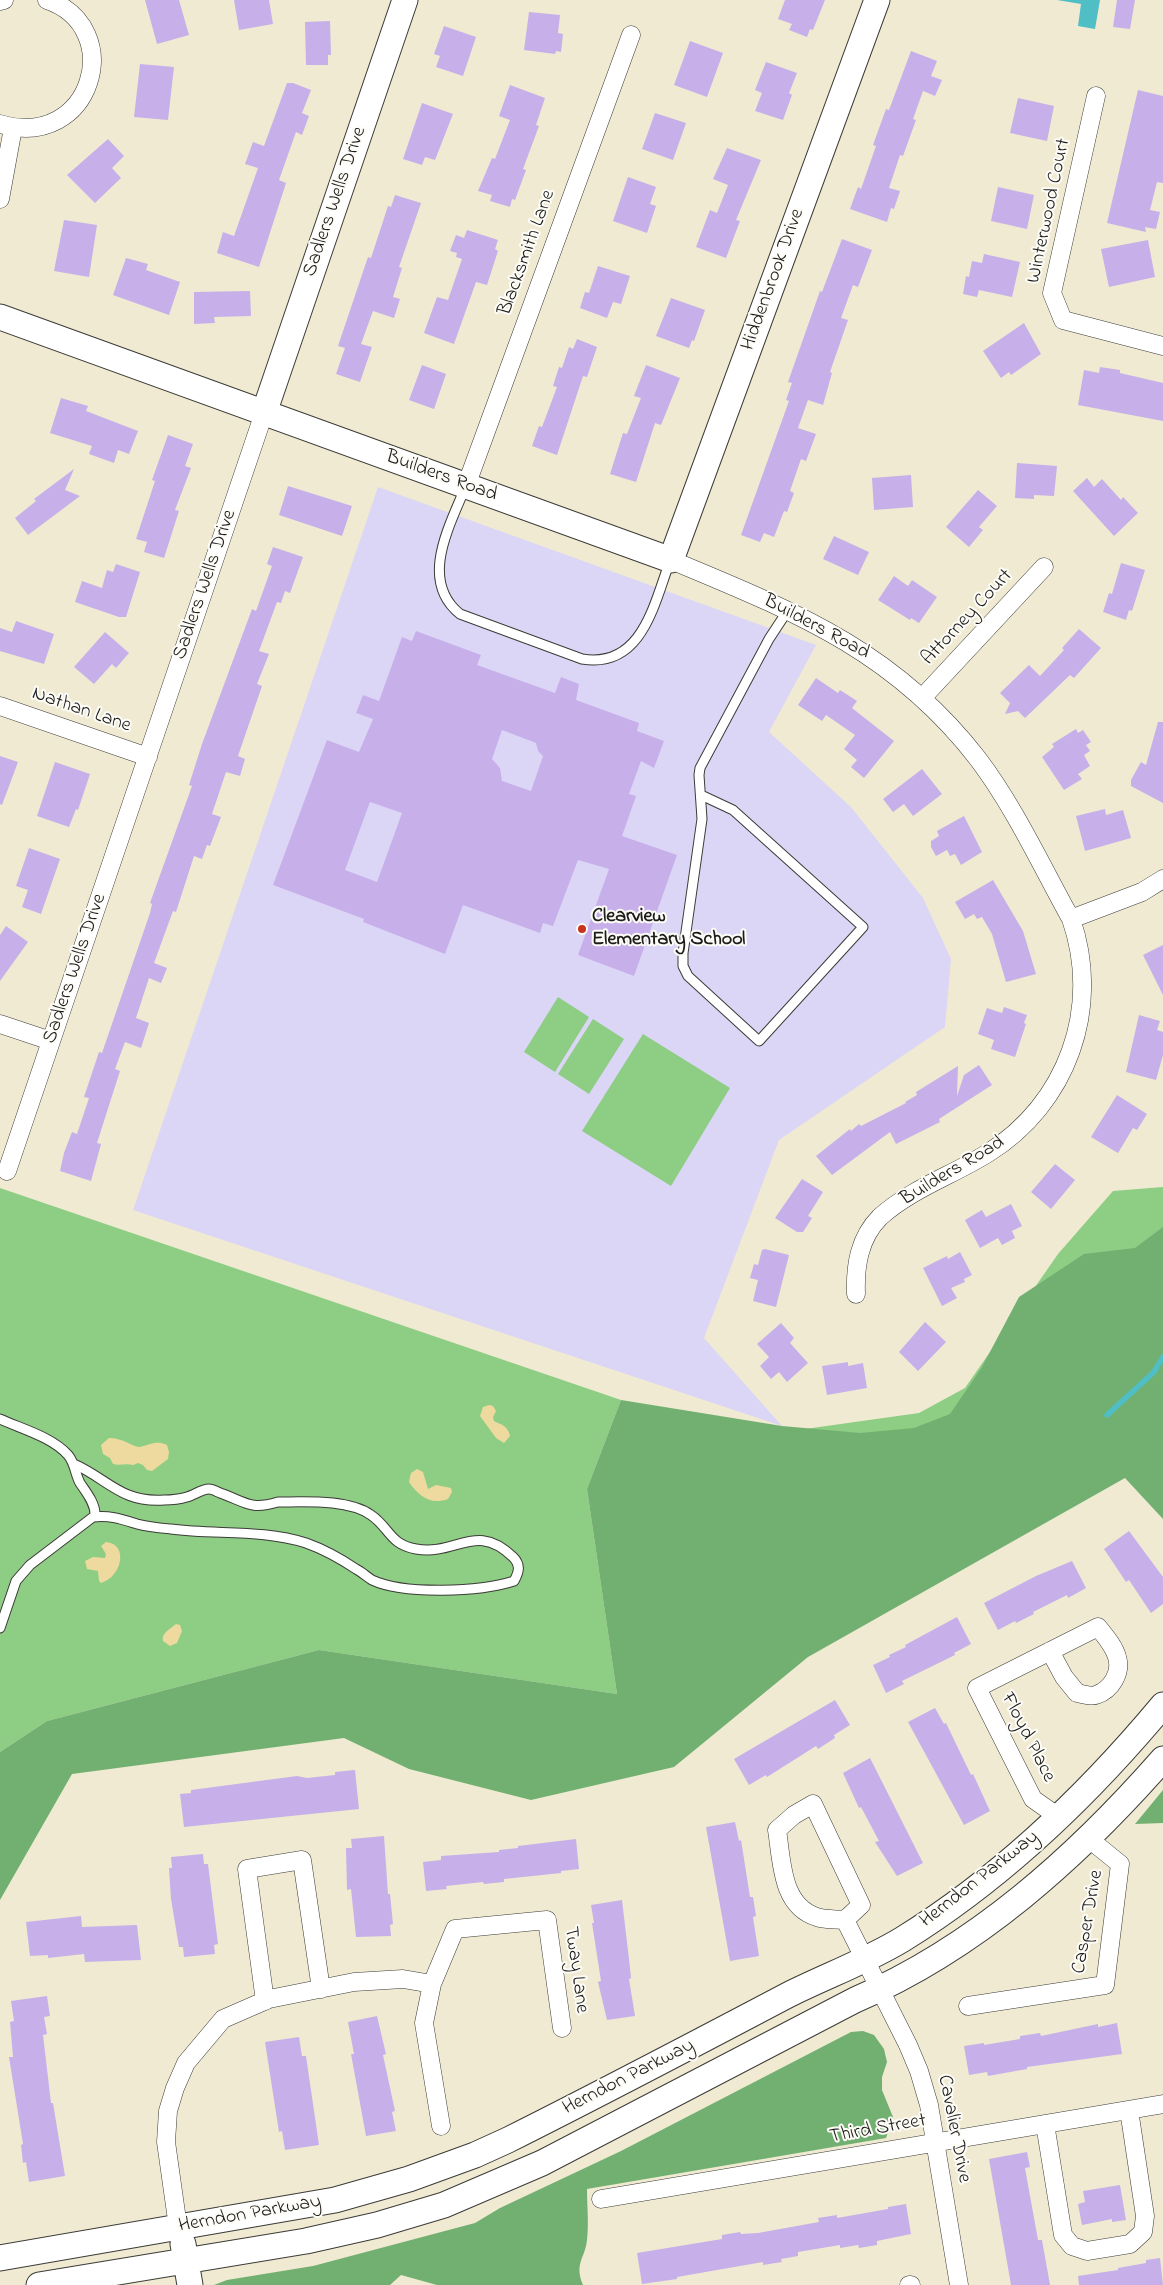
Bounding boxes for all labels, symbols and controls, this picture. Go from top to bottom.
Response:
street label: Sadlers Wells Drive [299,124,373,280]
street label: Winterwood Court [1023,136,1077,286]
street label: Blacksmith Lane [494,187,562,319]
street label: Hiddenbrook Drive [737,206,811,354]
street label: Builders Road [382,446,500,508]
street label: Sadlers Wells Drive [169,507,243,663]
street label: Attorney Court [917,565,1019,671]
street label: Builders Road [759,590,873,666]
street label: Nathan Lane [28,683,134,739]
street label: Sadlers Wells Drive [39,891,113,1047]
place label: Clearview Elementary School [592,906,745,953]
marker: Clearview Elementary School [576,923,588,935]
street label: Builders Road [897,1132,1009,1212]
street label: Floyd Place [994,1689,1060,1787]
street label: Herndon Parkway [916,1826,1044,1934]
street label: Casper Drive [1068,1868,1110,1976]
street label: Tway Lane [557,1925,593,2015]
street label: Herndon Parkway [559,2035,699,2121]
street label: Cavalier Drive [931,2073,975,2185]
street label: Third Street [828,2110,928,2150]
street label: Herndon Parkway [177,2191,323,2239]

